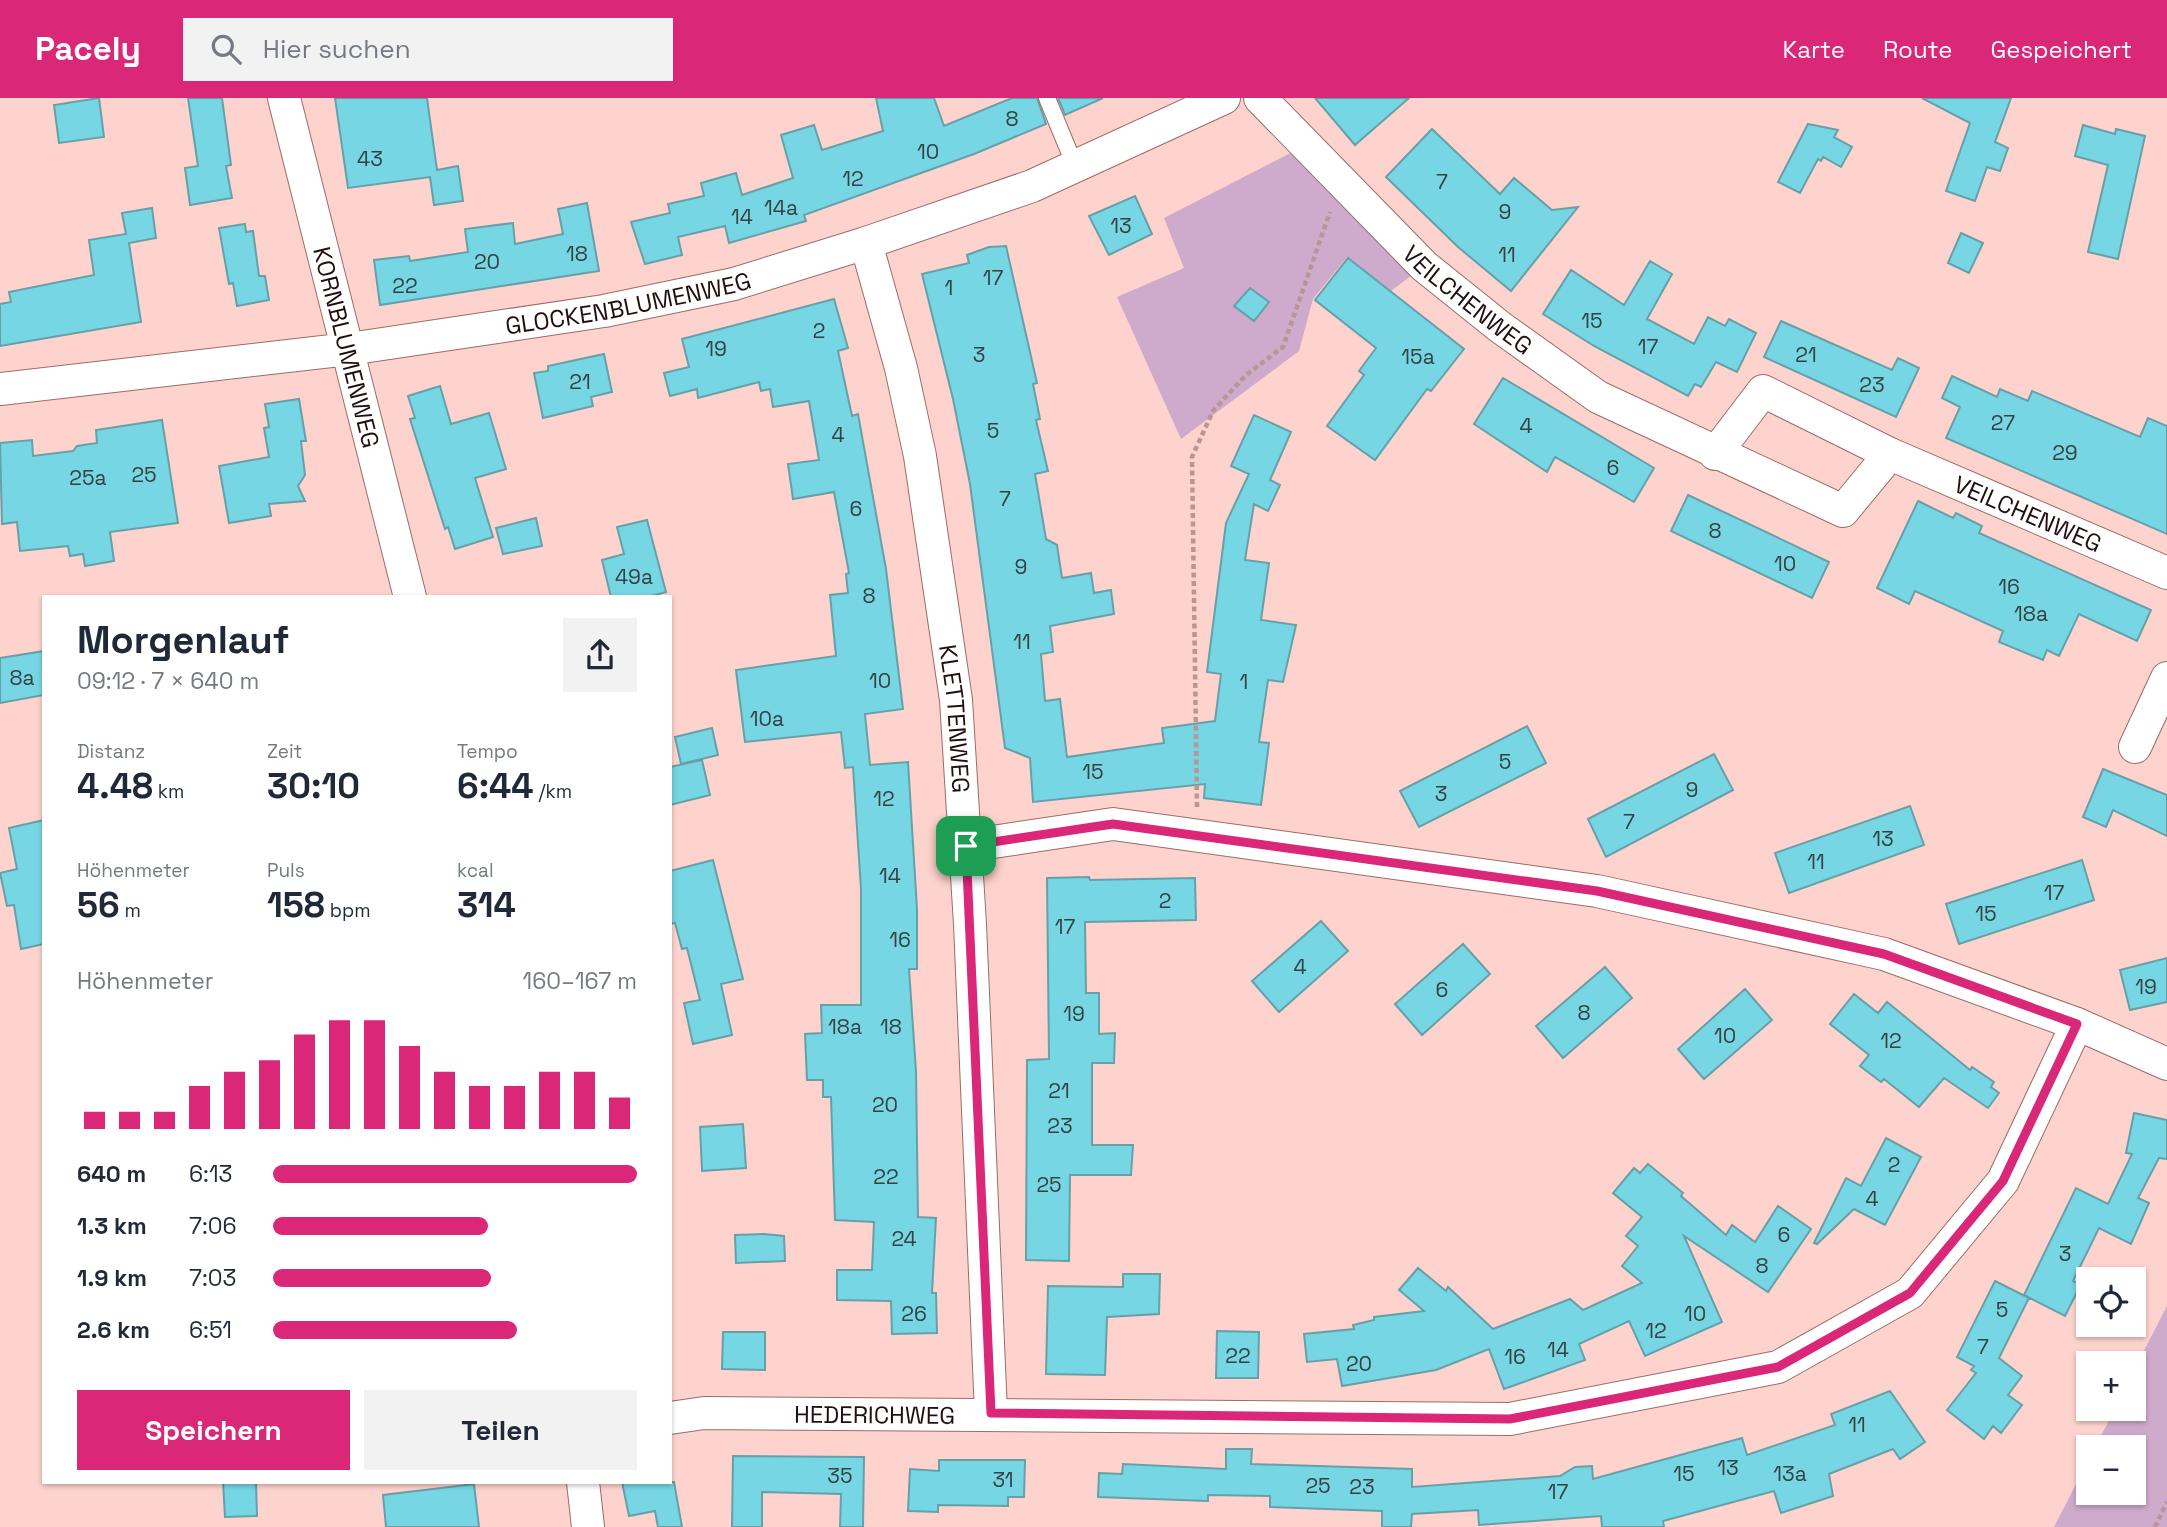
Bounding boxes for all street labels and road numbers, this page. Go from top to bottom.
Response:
street label: VEILCHENWEG [1396,238,1539,361]
street label: KORNBLUMENWEG [307,243,387,451]
street label: GLOCKENBLUMENWEG [503,264,755,341]
street label: VEILCHENWEG [1949,468,2107,559]
street label: KLETTENWEG [932,642,977,794]
street label: HEDERICHWEG [794,1398,955,1430]

